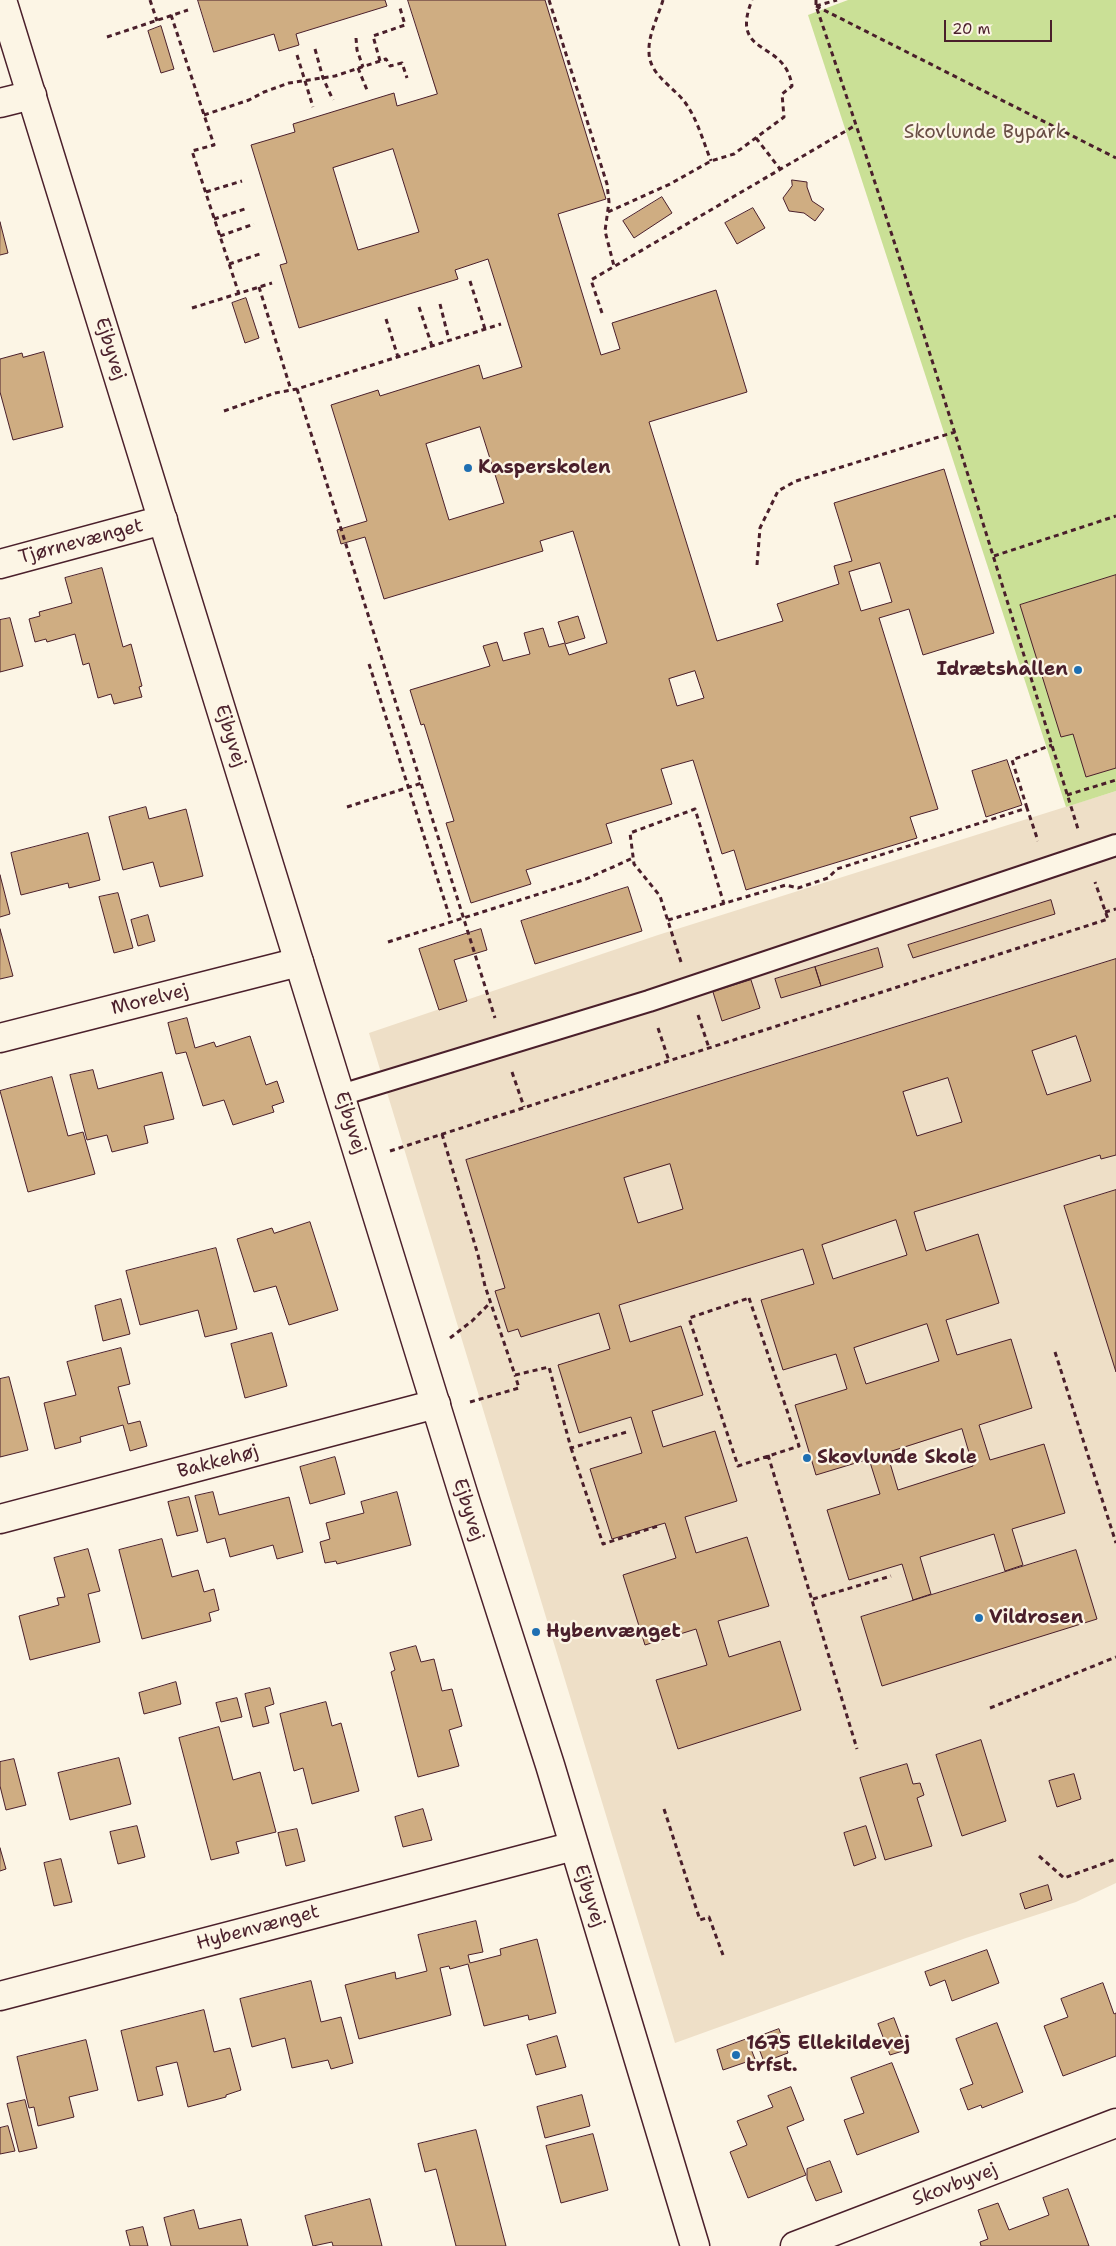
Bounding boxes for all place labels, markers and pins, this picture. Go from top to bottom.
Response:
place label: Kasperskolen [478,457,611,479]
marker: Kasperskolen [462,462,474,474]
place label: Idrætshallen [936,659,1068,681]
marker: Idrætshallen [1072,664,1084,676]
place label: Skovlunde Skole [817,1447,977,1469]
marker: Skovlunde Skole [801,1452,813,1464]
place label: Vildrosen [989,1607,1083,1629]
marker: Vildrosen [973,1612,985,1624]
place label: Hybenvænget [546,1621,681,1643]
marker: Hybenvænget [530,1626,542,1638]
place label: 1675 Ellekildevej trfst. [746,2033,910,2077]
marker: 1675 Ellekildevej trfst. [730,2049,742,2061]

